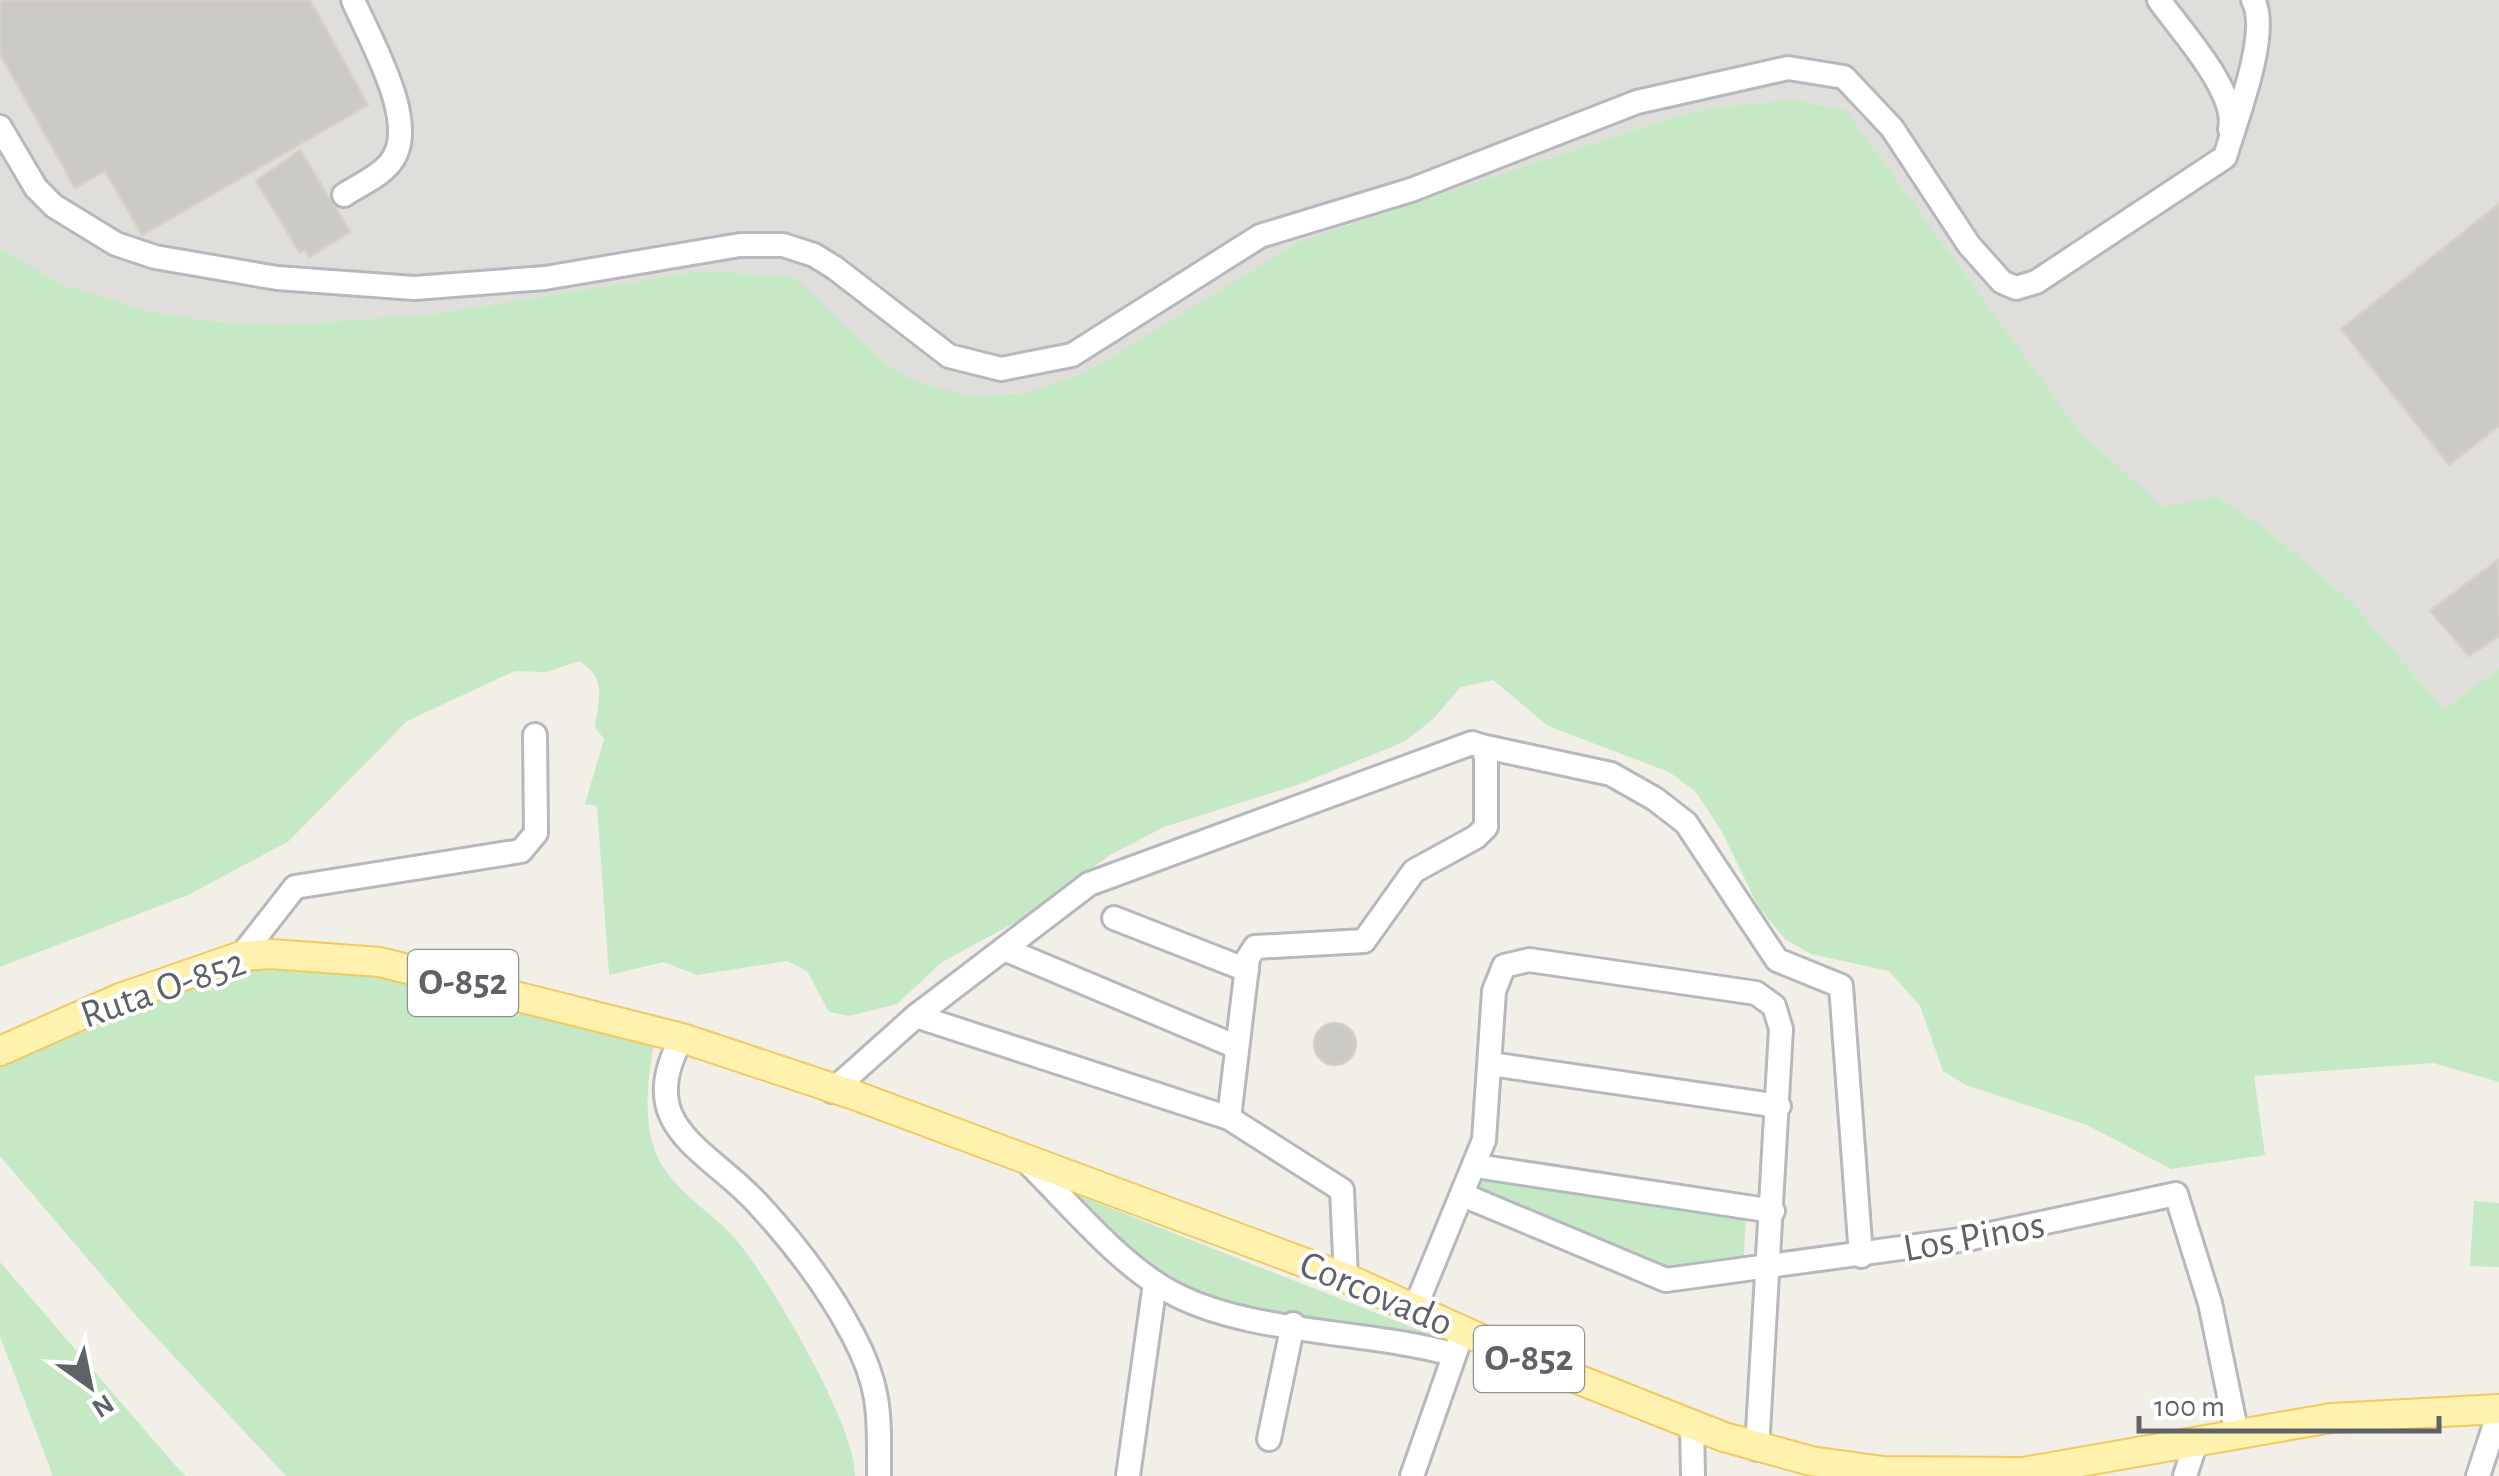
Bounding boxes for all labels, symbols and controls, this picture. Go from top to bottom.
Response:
street label: Ruta O-852 [76,942,250,1036]
road number: O-852 [408,950,518,1016]
street label: Los Pinos [1900,1205,2048,1269]
street label: Corcovado [1294,1244,1458,1344]
road number: O-852 [1474,1326,1584,1392]
north arrow [40,1336,140,1436]
scale bar [2139,1371,2439,1433]
text: N [87,1388,118,1422]
text: 100 m [2154,1392,2225,1422]

